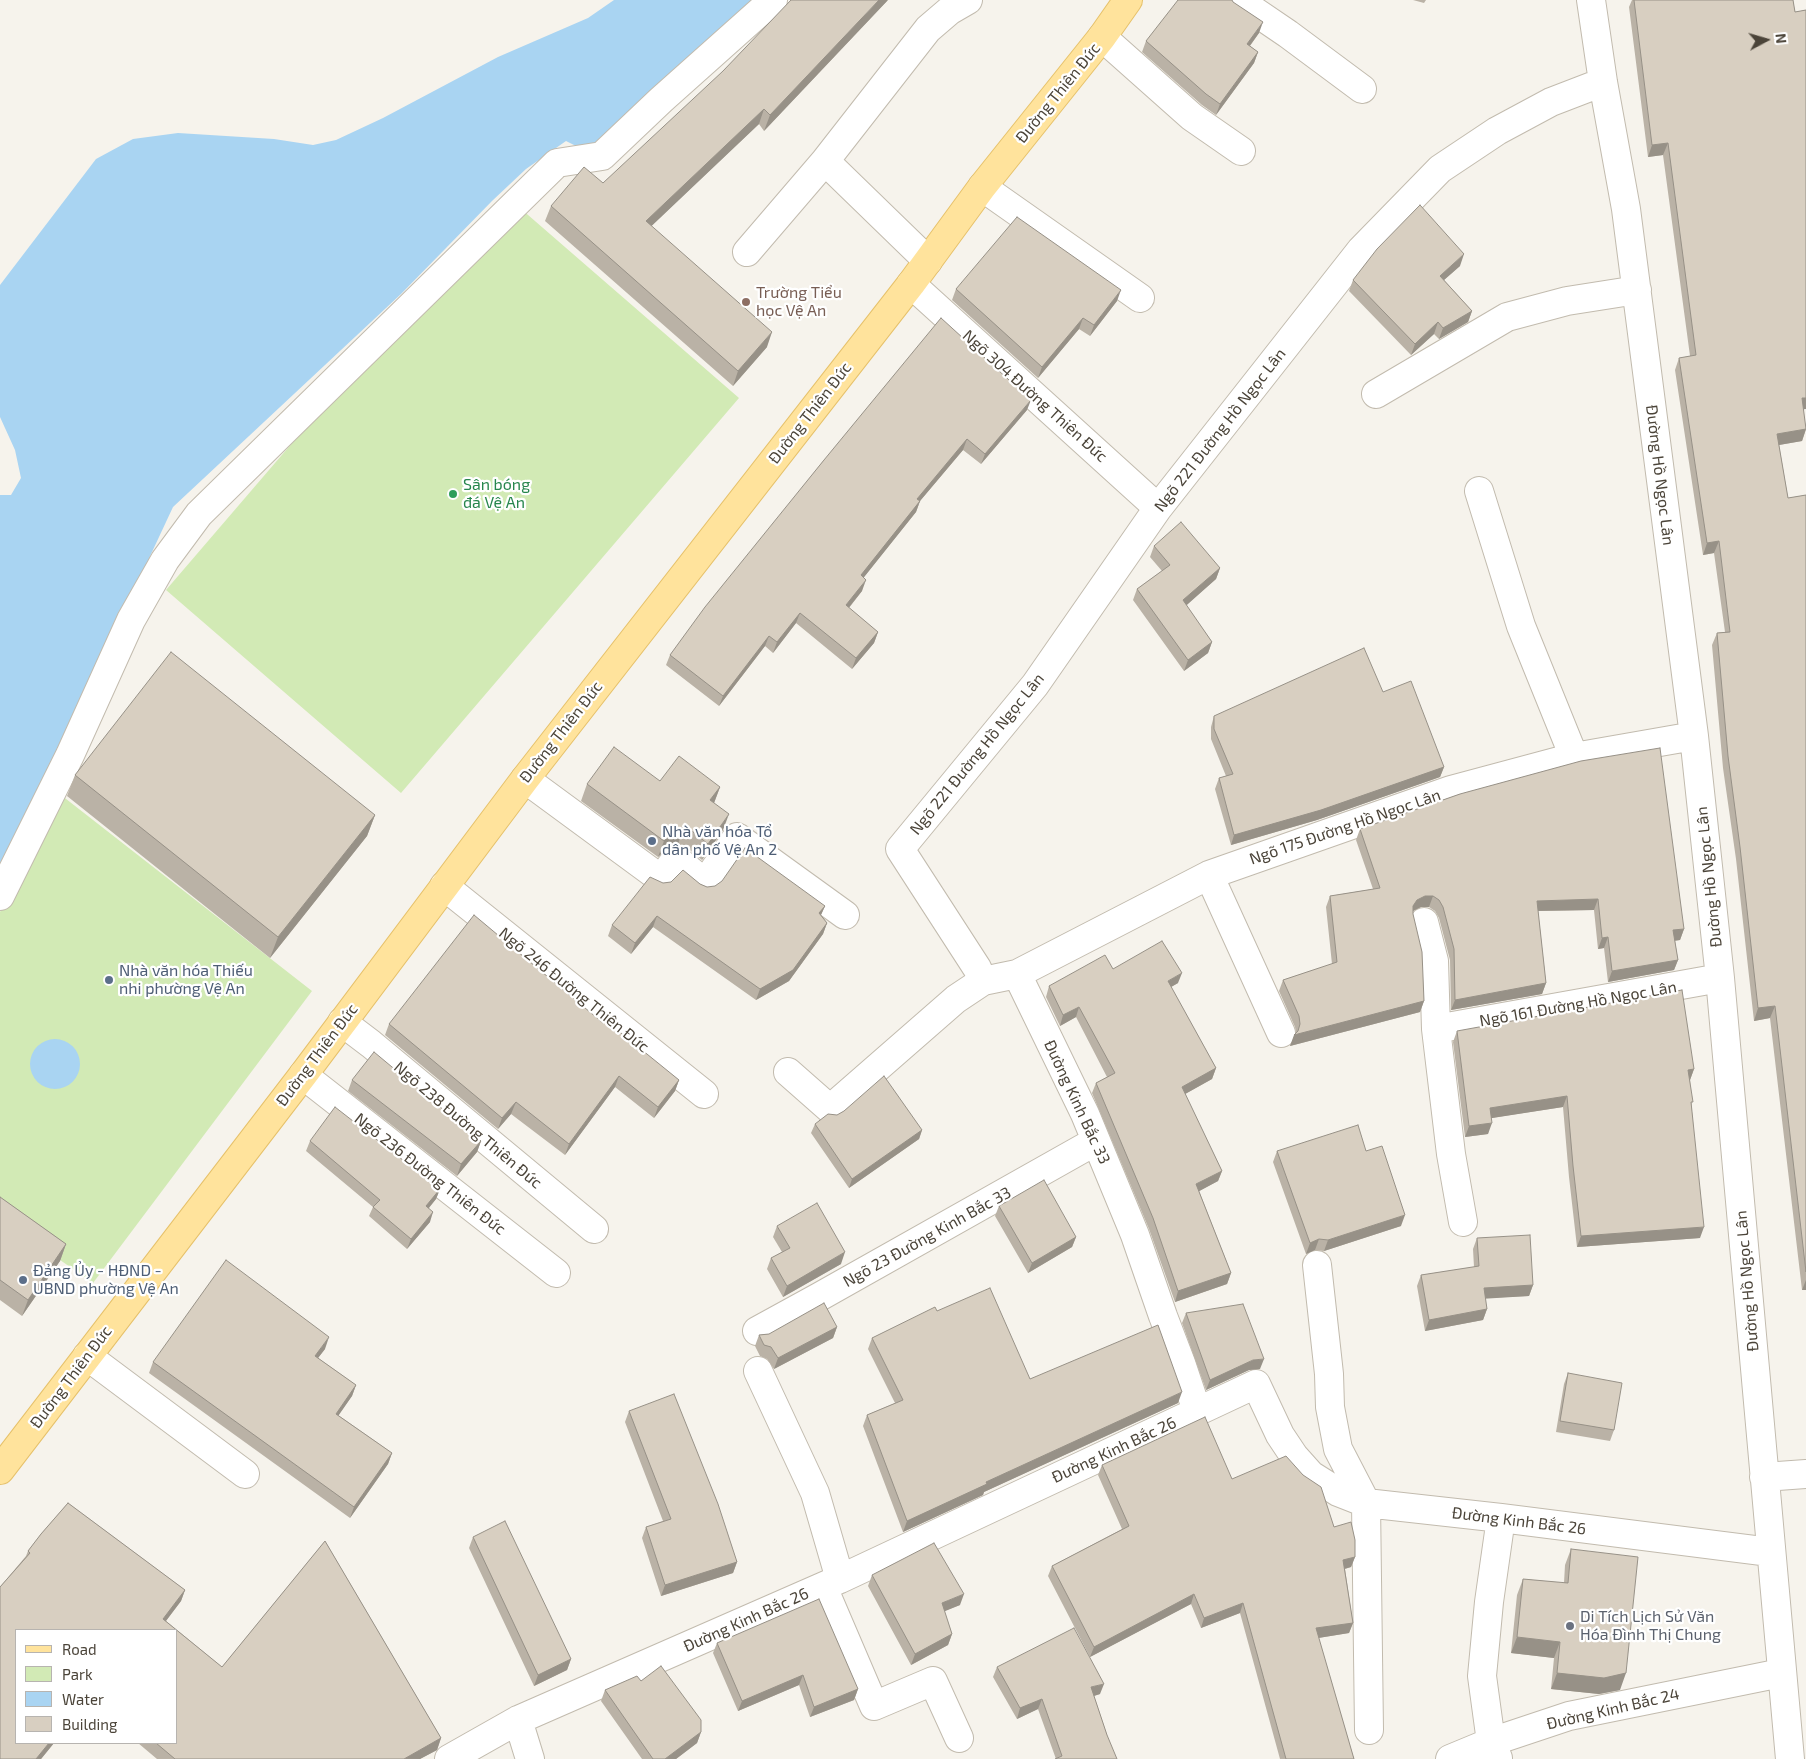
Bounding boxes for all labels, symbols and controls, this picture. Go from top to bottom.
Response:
north arrow [1741,15,1791,65]
text: N [1772,32,1790,44]
street label: Đường Thiên Đức [1012,39,1104,147]
place label: Trường Tiểu học Vệ An [756,283,842,321]
marker: Trường Tiểu học Vệ An [740,296,752,308]
street label: Ngõ 304 Đường Thiên Đức [959,326,1111,466]
street label: Ngõ 221 Đường Hồ Ngọc Lân [1150,344,1290,516]
street label: Đường Thiên Đức [764,358,856,468]
street label: Đường Hồ Ngọc Lân [1642,404,1678,546]
place label: Sân bóng đá Vệ An [463,475,530,513]
marker: Sân bóng đá Vệ An [447,488,459,500]
street label: Ngõ 221 Đường Hồ Ngọc Lân [906,669,1048,839]
street label: Đường Thiên Đức [515,677,607,787]
street label: Ngõ 175 Đường Hồ Ngọc Lân [1247,785,1443,869]
street label: Đường Hồ Ngọc Lân [1692,806,1726,948]
place label: Nhà văn hóa Tổ dân phố Vệ An 2 [662,822,777,860]
marker: Nhà văn hóa Tổ dân phố Vệ An 2 [646,835,658,847]
street label: Ngõ 246 Đường Thiên Đức [495,923,653,1057]
place label: Nhà văn hóa Thiếu nhi phường Vệ An [119,961,253,999]
marker: Nhà văn hóa Thiếu nhi phường Vệ An [103,974,115,986]
street label: Ngõ 161 Đường Hồ Ngọc Lân [1478,977,1678,1031]
street label: Đường Thiên Đức [272,1000,362,1110]
street label: Đường Kinh Bắc 33 [1040,1037,1114,1167]
street label: Ngõ 238 Đường Thiên Đức [390,1057,546,1193]
street label: Ngõ 236 Đường Thiên Đức [350,1109,510,1239]
street label: Ngõ 23 Đường Kinh Bắc 33 [840,1183,1014,1291]
street label: Đường Hồ Ngọc Lân [1731,1210,1763,1352]
place label: Đảng Ủy - HĐND - UBND phường Vệ An [33,1261,179,1299]
marker: Đảng Ủy - HĐND - UBND phường Vệ An [17,1274,29,1286]
street label: Đường Thiên Đức [26,1322,116,1432]
street label: Đường Kinh Bắc 26 [1049,1413,1179,1487]
street label: Đường Kinh Bắc 26 [1451,1503,1587,1539]
street label: Đường Kinh Bắc 26 [680,1584,812,1656]
place label: Di Tích Lịch Sử Văn Hóa Đình Thị Chung [1580,1607,1721,1645]
marker: Di Tích Lịch Sử Văn Hóa Đình Thị Chung [1564,1620,1576,1632]
legend [15,1629,178,1744]
text: Road [62,1640,97,1658]
text: Park [62,1665,93,1683]
street label: Đường Kinh Bắc 24 [1545,1684,1681,1734]
text: Water [62,1690,104,1708]
text: Building [62,1715,117,1733]

